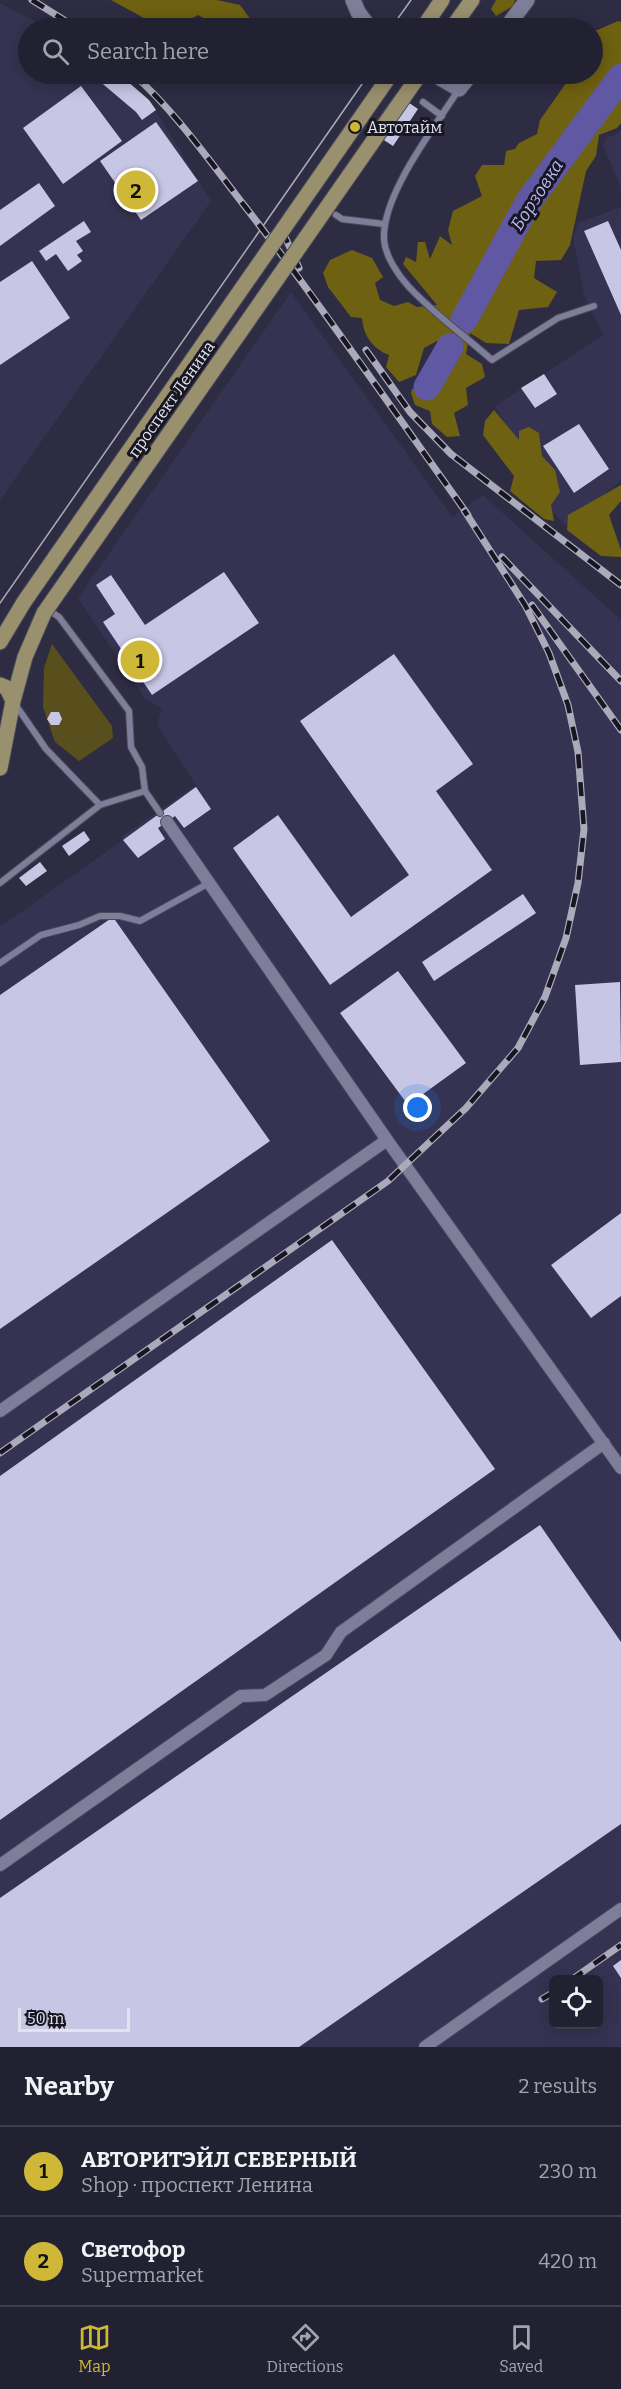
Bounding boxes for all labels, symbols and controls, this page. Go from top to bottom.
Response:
search box [18,18,603,84]
icon: search [39,35,72,68]
text: Search here [87,38,209,65]
place label: Автотайм [367,118,442,137]
marker: Автотайм [348,120,362,134]
water label: Борзовка [506,156,568,234]
pin: 2 [116,168,156,213]
street label: проспект Ленина [124,337,219,461]
pin: 1 [120,638,160,682]
your location [403,1093,432,1122]
map controls [549,1975,603,2029]
button: locate [549,1975,603,2029]
scale bar [18,2005,130,2032]
text: 50 m [27,2009,64,2028]
text: Nearby [24,2071,114,2102]
text: 2 results [518,2074,597,2098]
text: АВТОРИТЭЙЛ СЕВЕРНЫЙ [81,2146,357,2173]
text: 1 [39,2159,48,2183]
text: 230 m [539,2159,597,2183]
text: Shop · проспект Ленина [81,2173,313,2197]
text: Светофор [81,2236,185,2263]
text: 2 [38,2249,49,2273]
text: 420 m [539,2249,597,2273]
text: Supermarket [81,2263,204,2287]
tab: Map [78,2321,111,2376]
tab: Directions [267,2321,344,2376]
tab: Saved [499,2321,543,2376]

